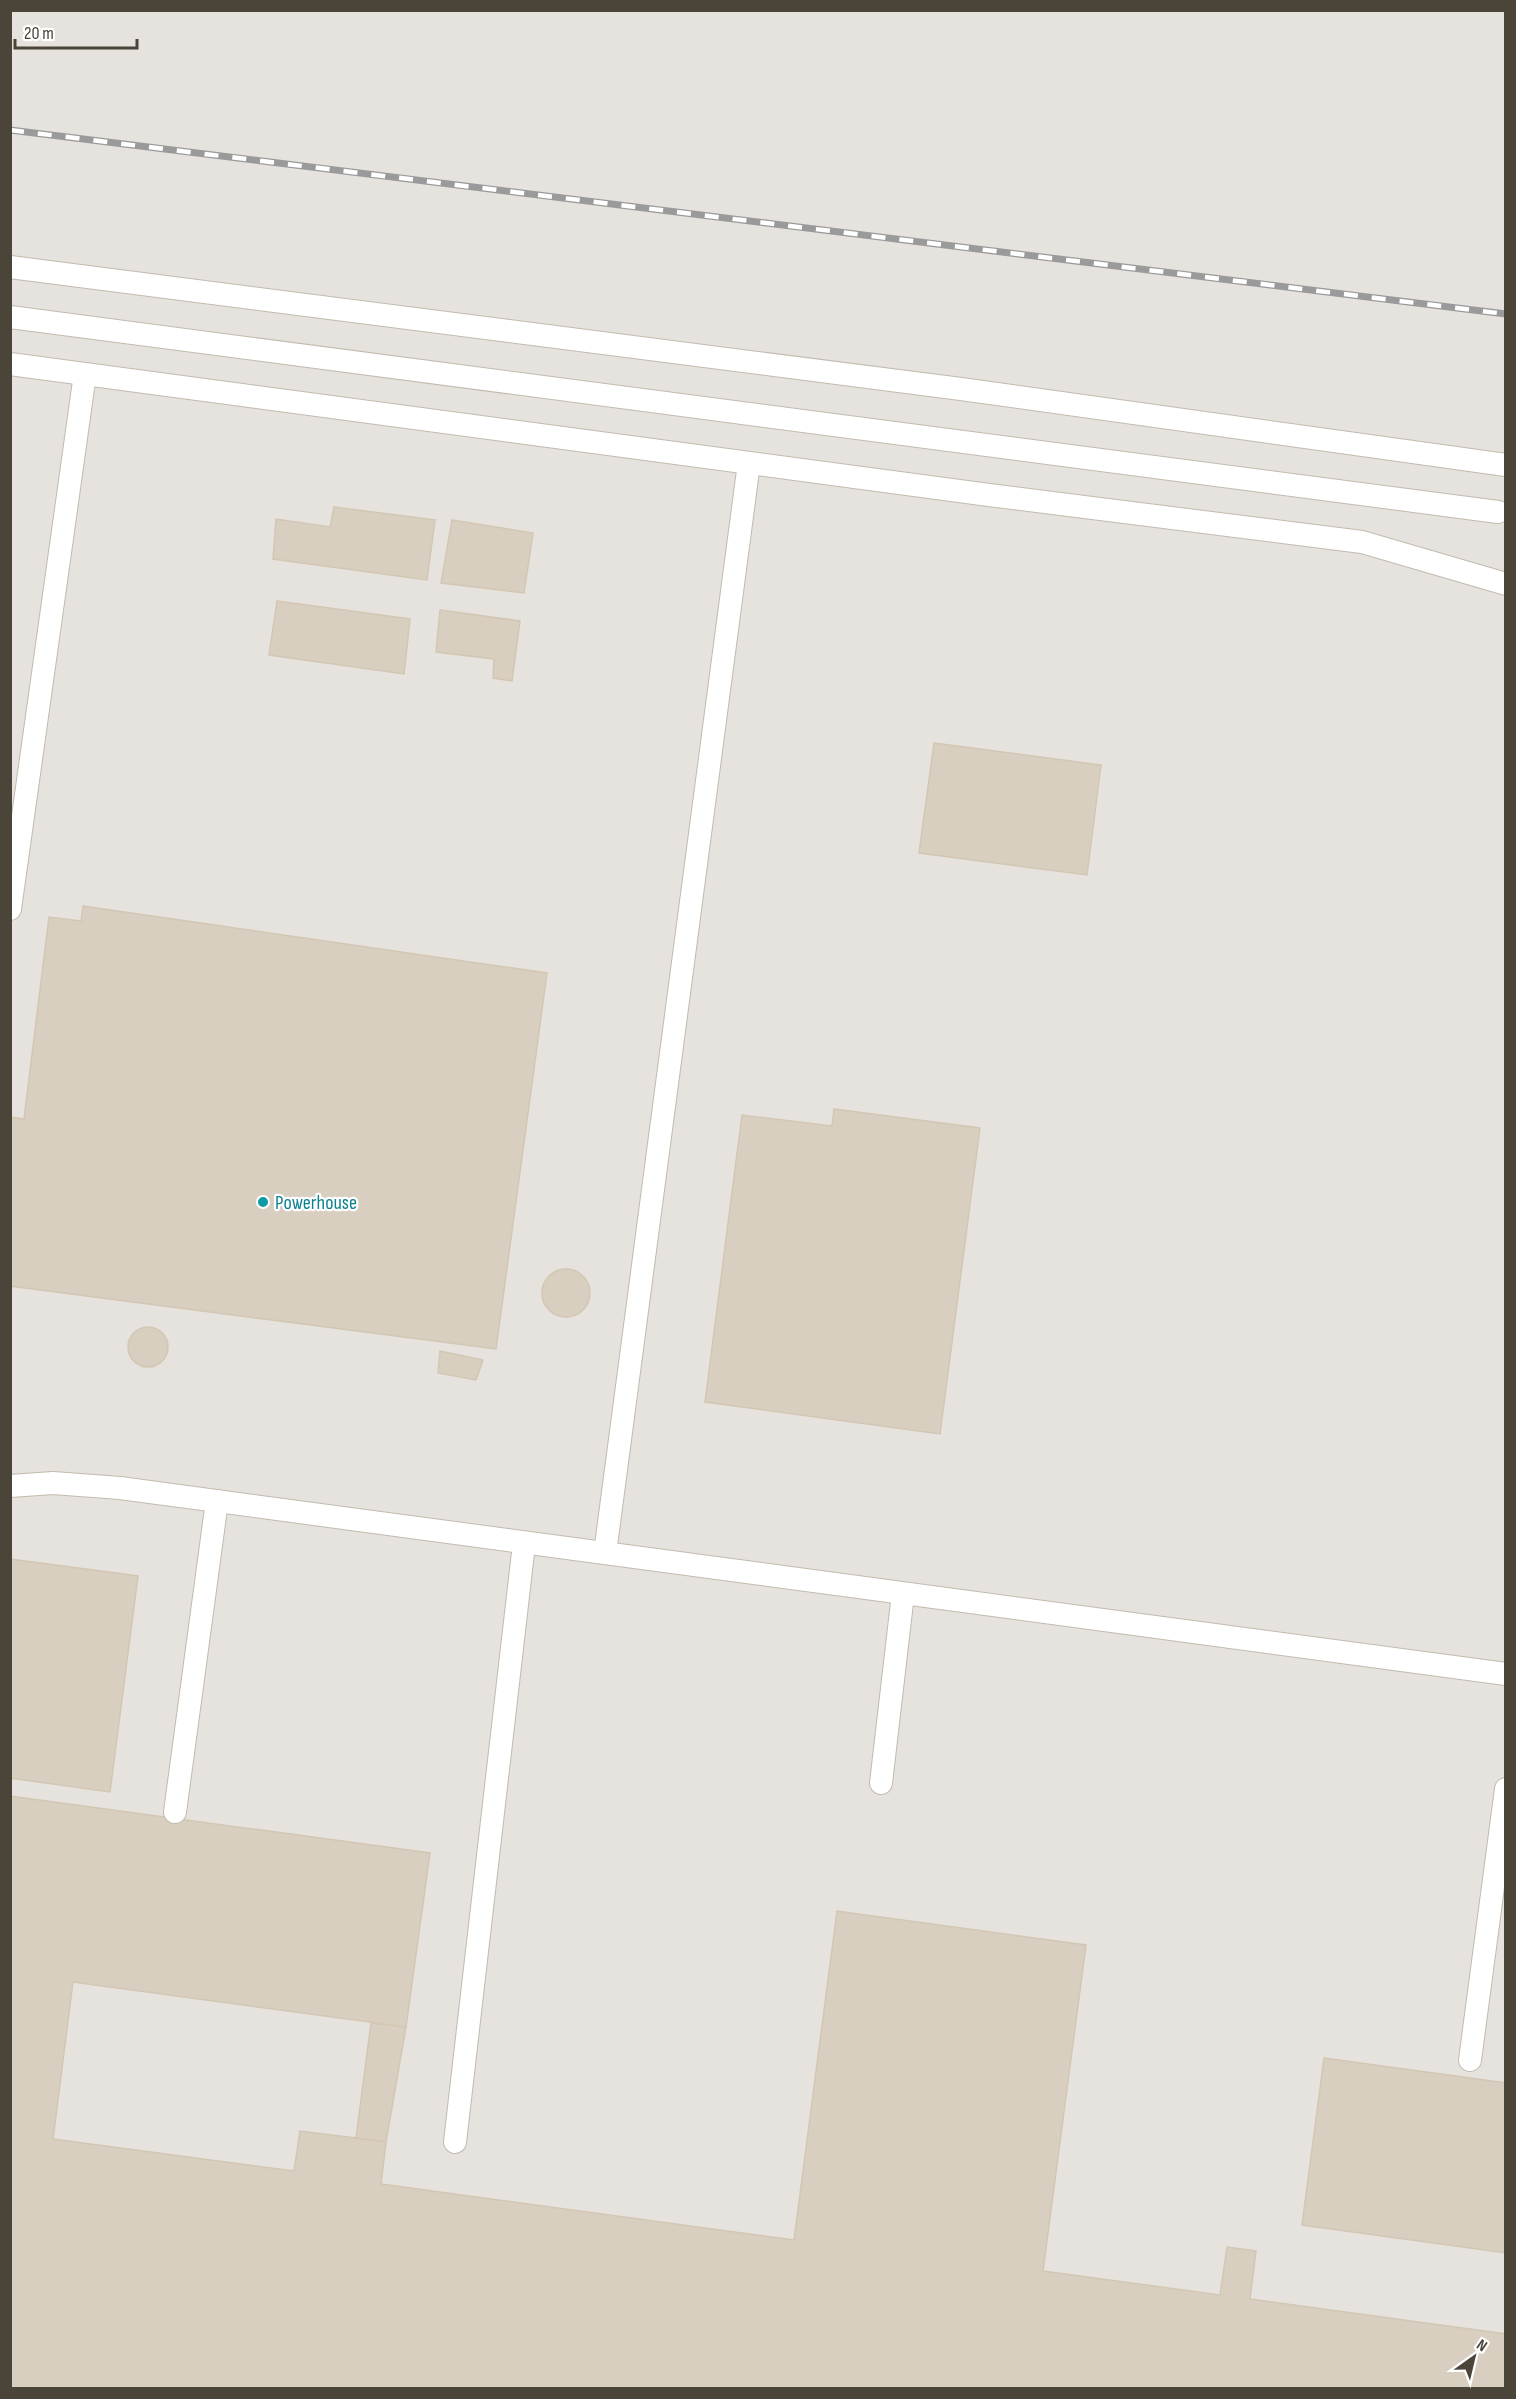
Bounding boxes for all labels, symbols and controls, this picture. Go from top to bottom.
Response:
scale bar [15,12,136,50]
text: 20 m [24,23,54,44]
place label: Powerhouse [275,1191,357,1215]
marker: Powerhouse [256,1195,270,1209]
north arrow [1444,2327,1504,2387]
text: N [1473,2336,1490,2356]

